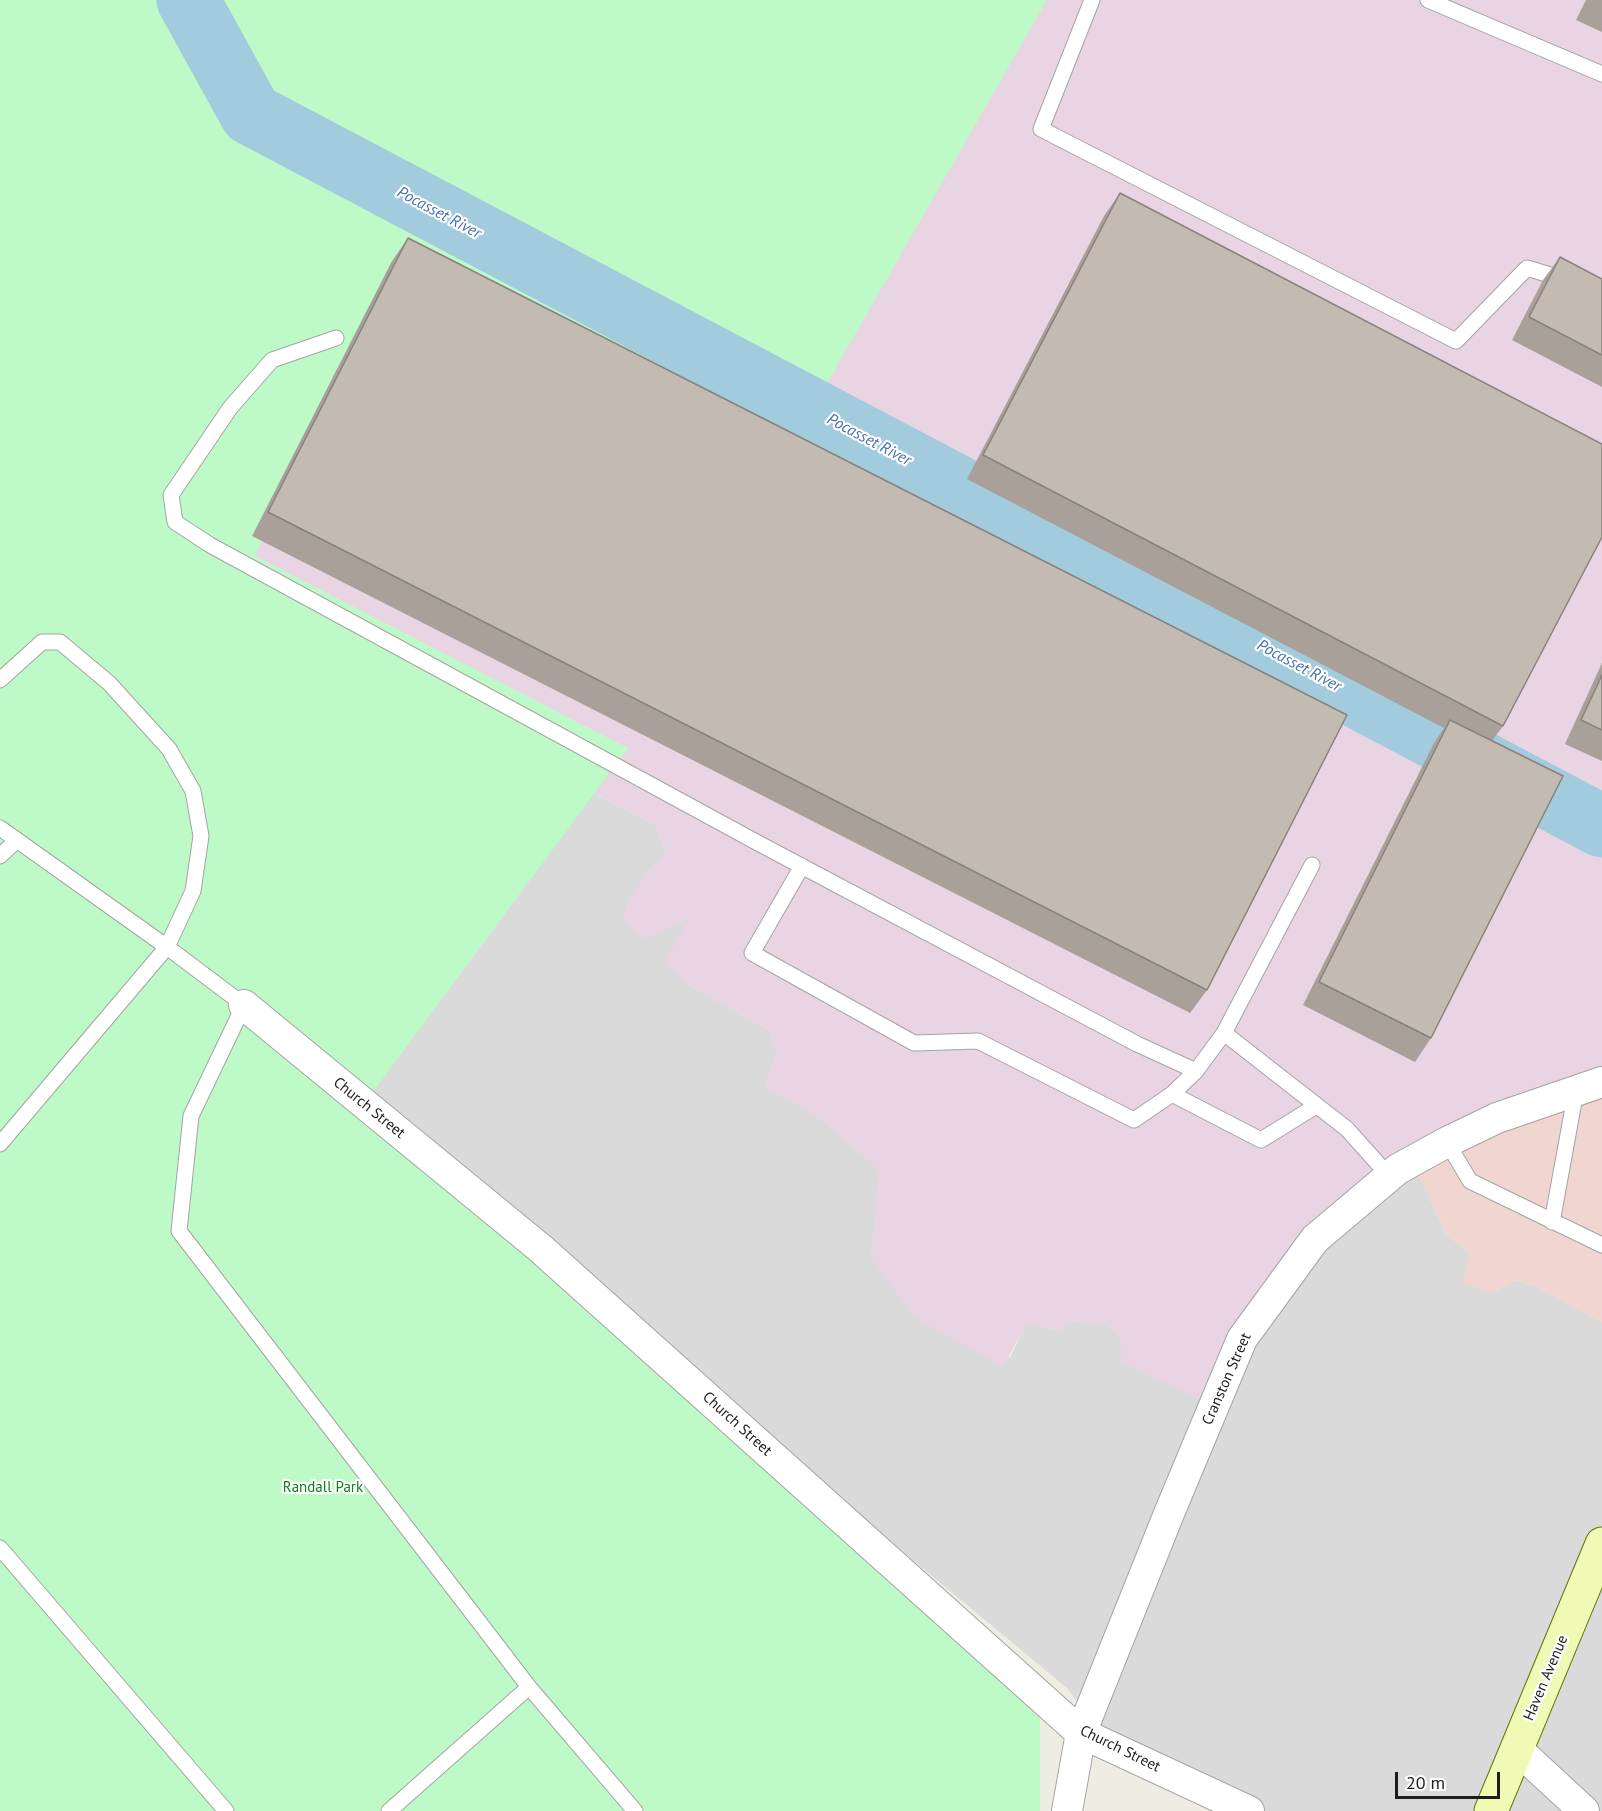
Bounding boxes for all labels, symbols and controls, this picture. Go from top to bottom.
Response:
water label: Pocasset River [394,183,484,243]
water label: Pocasset River [824,410,914,470]
water label: Pocasset River [1254,636,1344,696]
street label: Church Street [329,1074,409,1142]
street label: Cranston Street [1199,1330,1255,1428]
street label: Church Street [699,1388,775,1460]
park label: Randall Park [283,1479,363,1497]
street label: Haven Avenue [1520,1632,1572,1724]
street label: Church Street [1077,1722,1163,1776]
scale bar [1398,1760,1503,1798]
text: 20 m [1406,1771,1445,1794]

